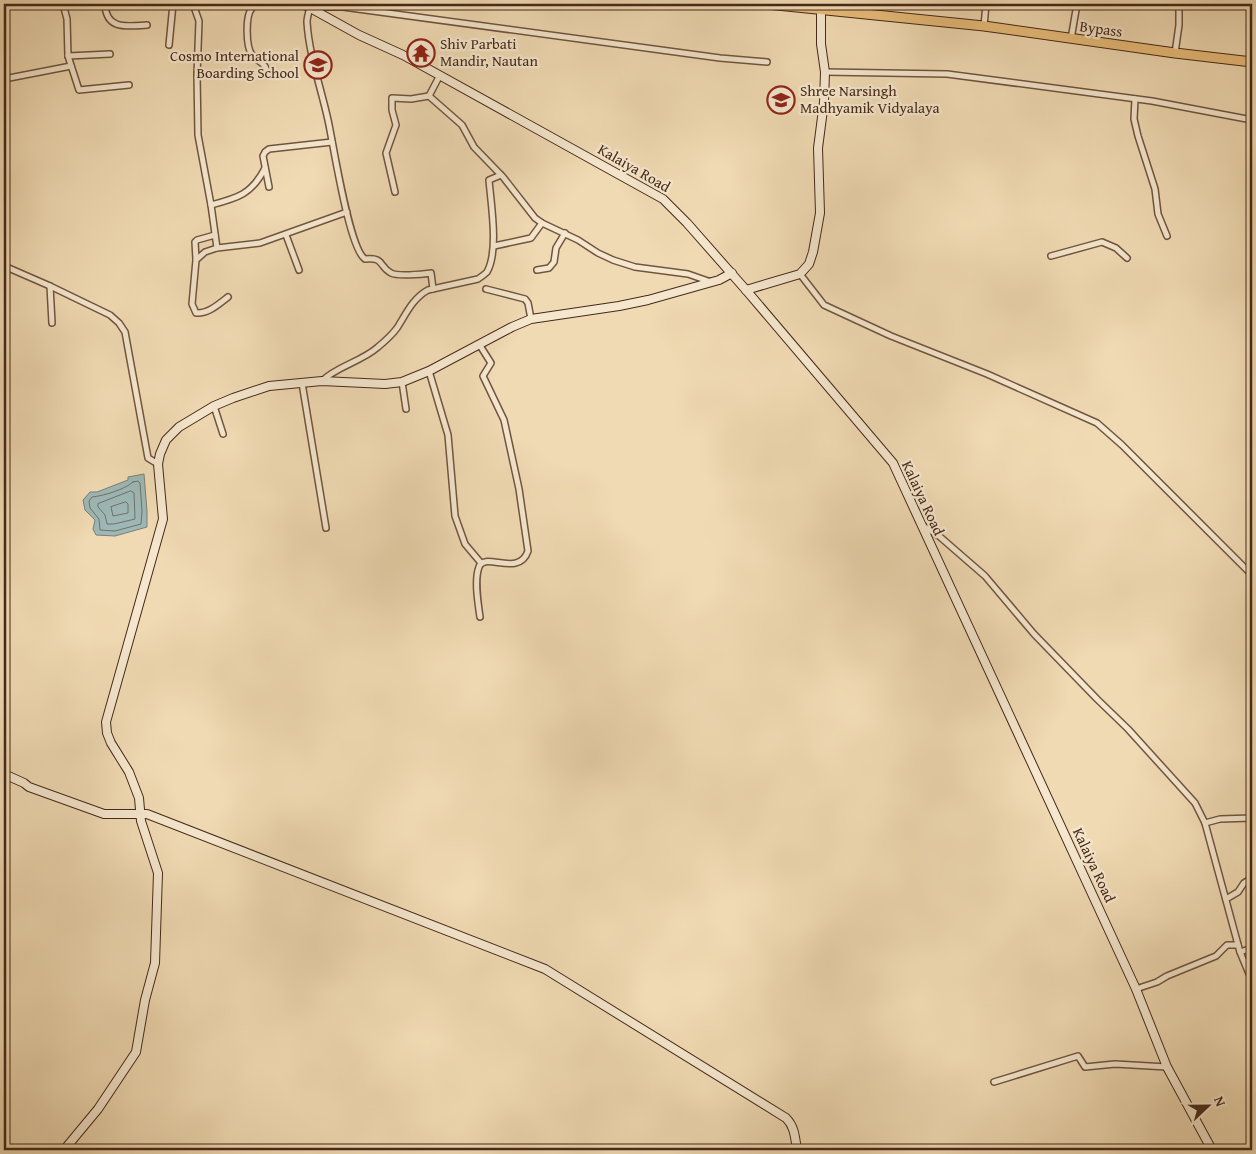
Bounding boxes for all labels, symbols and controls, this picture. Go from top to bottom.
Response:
street label: Bypass [1078,15,1124,42]
place label: Shiv Parbati Mandir, Nautan [440,33,538,71]
temple icon: Shiv Parbati Mandir, Nautan [406,38,436,68]
place label: Cosmo International Boarding School [170,45,299,83]
school or university icon: Cosmo International Boarding School [303,50,333,80]
place label: Shree Narsingh Madhyamik Vidyalaya [800,80,940,118]
school or university icon: Shree Narsingh Madhyamik Vidyalaya [766,85,796,115]
street label: Kalaiya Road [594,138,674,197]
street label: Kalaiya Road [897,457,950,539]
street label: Kalaiya Road [1068,824,1121,906]
north arrow [1184,1082,1234,1132]
text: N [1209,1093,1231,1110]

